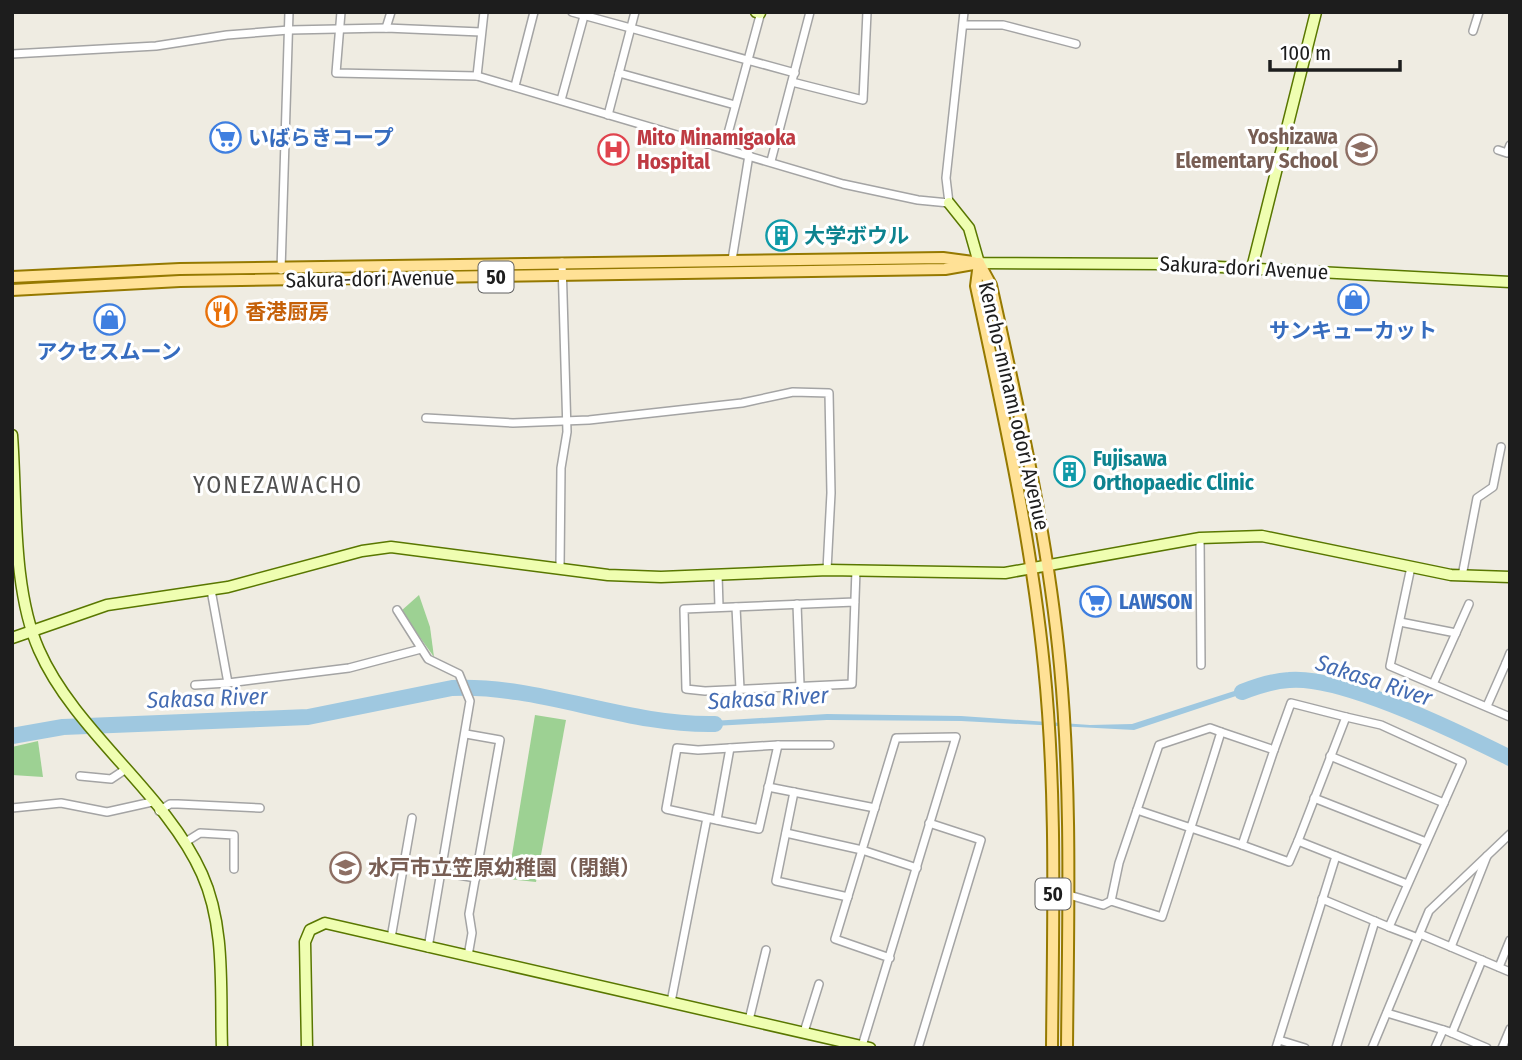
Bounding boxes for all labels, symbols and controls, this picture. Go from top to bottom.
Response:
scale bar [1270,28,1400,72]
text: 100 m [1280,40,1331,66]
supermarket icon: いばらきコープ [208,121,242,155]
place label: Yoshizawa Elementary School [1175,124,1338,174]
place label: いばらきコープ [248,125,394,151]
place label: Mito Minamigaoka Hospital [637,125,796,175]
school or university icon: Yoshizawa Elementary School [1344,132,1378,166]
hospital icon: Mito Minamigaoka Hospital [597,133,631,167]
building icon: 大学ボウル [764,219,798,253]
place label: 大学ボウル [804,223,909,249]
street label: Sakura-dori Avenue [1159,251,1329,285]
road number: 50 [478,262,514,292]
street label: Sakura-dori Avenue [285,265,455,293]
street label: Kencho-minami odori Avenue [973,279,1055,533]
shop icon: サンキューカット [1336,282,1370,316]
restaurant icon: 香港厨房 [205,295,239,329]
place label: 香港厨房 [245,299,329,325]
shop icon: アクセスムーン [92,303,126,337]
place label: サンキューカット [1269,318,1437,344]
place label: アクセスムーン [37,339,181,365]
place label: Fujisawa Orthopaedic Clinic [1093,446,1255,496]
building icon: Fujisawa Orthopaedic Clinic [1053,454,1087,488]
district label: YONEZAWACHO [193,471,363,499]
supermarket icon: LAWSON [1079,585,1113,619]
place label: LAWSON [1119,589,1193,615]
water label: Sakasa River [1311,648,1437,712]
water label: Sakasa River [706,681,830,715]
water label: Sakasa River [145,682,269,714]
school or university icon: 水戸市立笠原幼稚園（閉鎖） [328,851,362,885]
place label: 水戸市立笠原幼稚園（閉鎖） [368,855,641,881]
road number: 50 [1036,878,1070,909]

